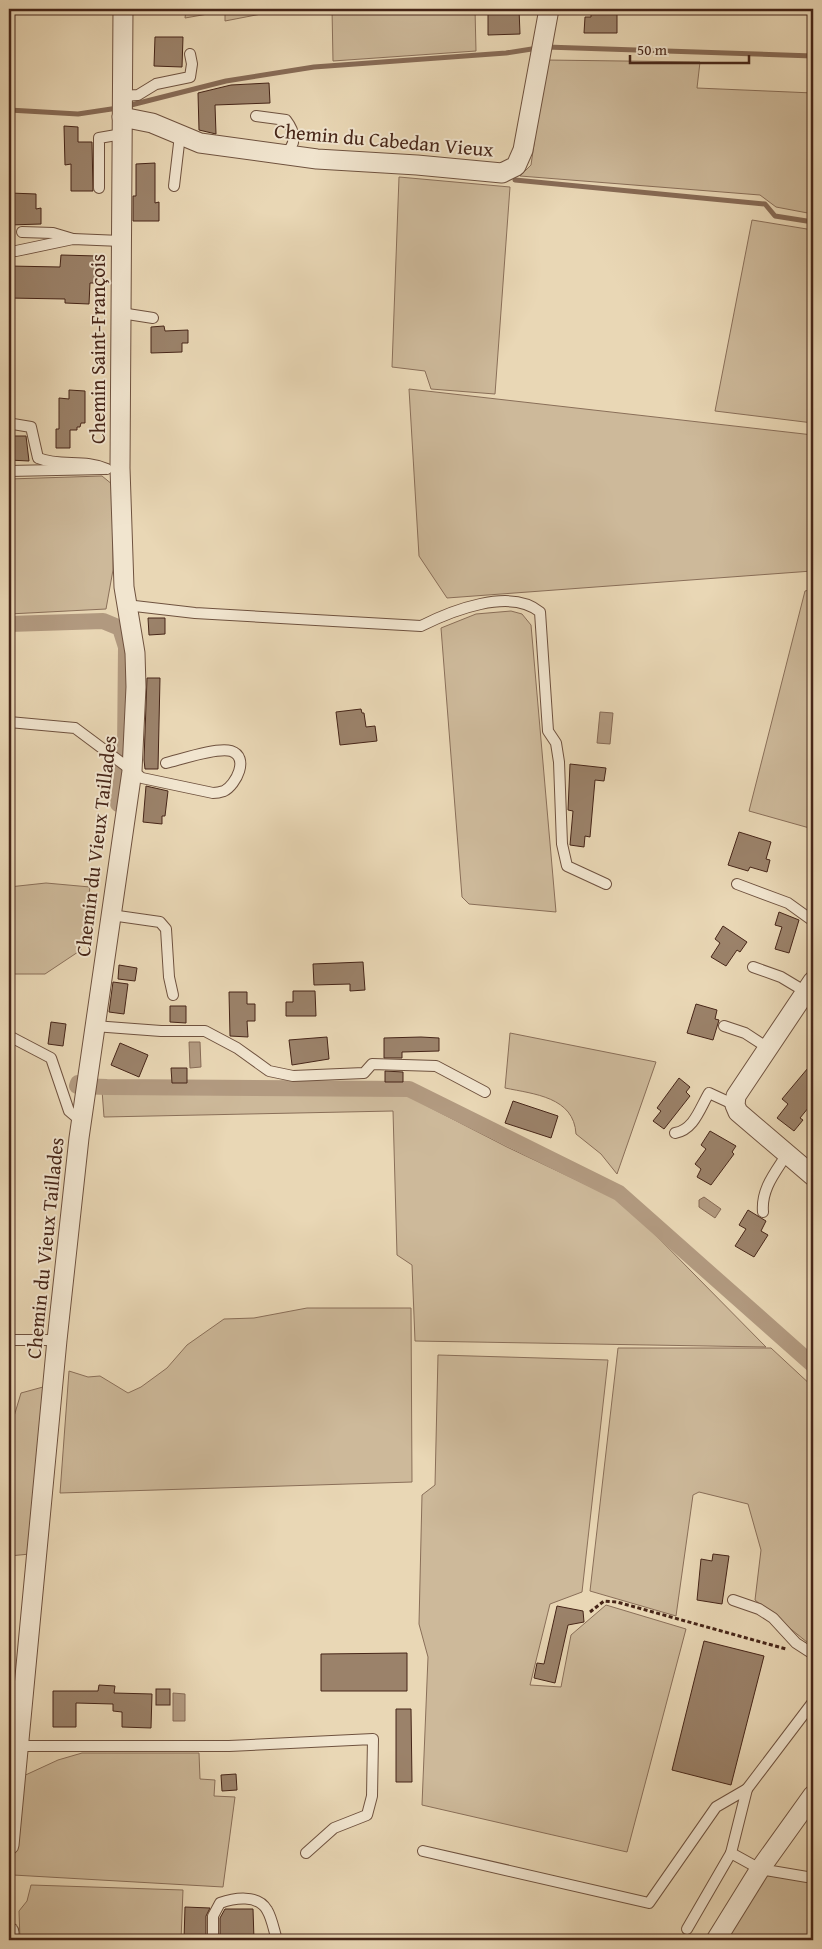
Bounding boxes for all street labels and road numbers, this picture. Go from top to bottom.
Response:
street label: Chemin du Cabedan Vieux [273,115,496,164]
street label: Chemin Saint-François [83,254,112,444]
street label: Chemin du Vieux Taillades [68,734,123,958]
street label: Chemin du Vieux Taillades [18,1136,71,1360]

